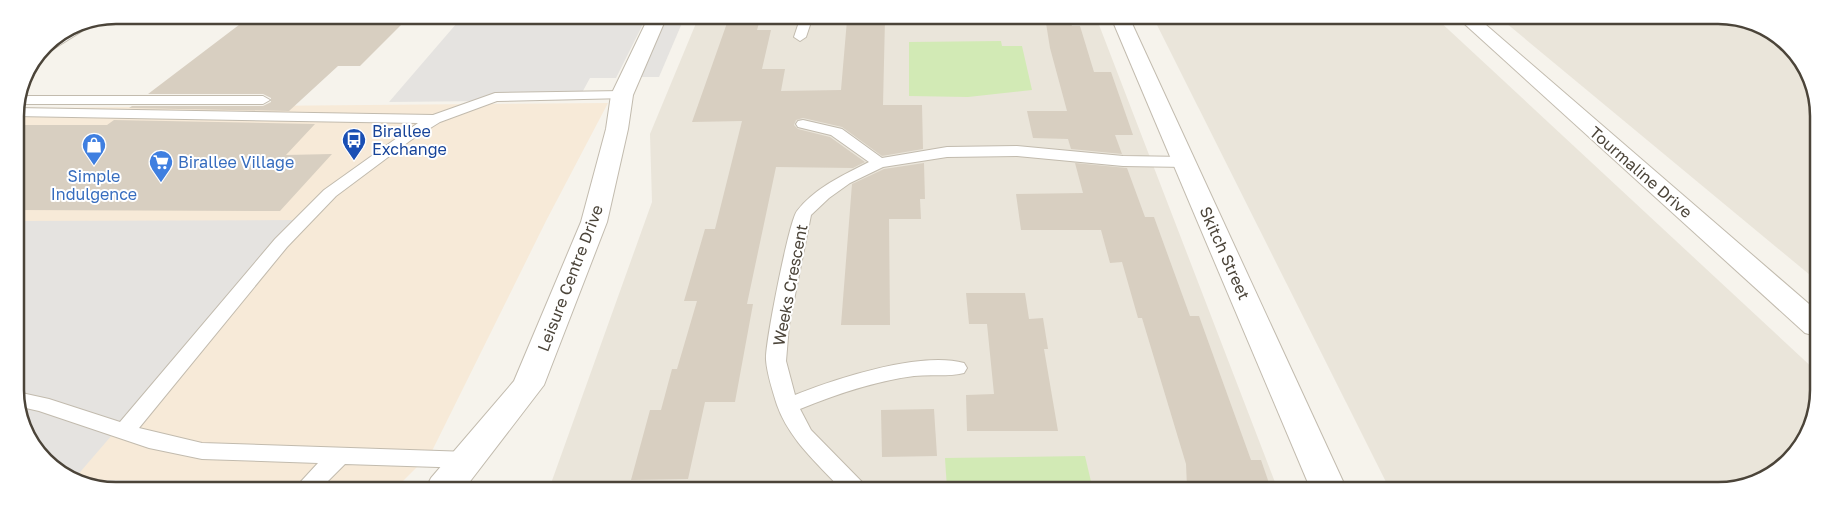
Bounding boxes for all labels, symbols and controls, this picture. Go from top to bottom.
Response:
place label: Birallee Exchange [372,121,447,159]
street label: Tourmaline Drive [1586,122,1696,222]
bus stop icon: Birallee Exchange [341,127,367,161]
shop icon: Simple Indulgence [81,132,107,166]
supermarket icon: Birallee Village [148,149,174,183]
place label: Birallee Village [178,152,294,172]
place label: Simple Indulgence [51,166,137,204]
street label: Leisure Centre Drive [533,202,607,354]
street label: Skitch Street [1196,203,1254,303]
street label: Weeks Crescent [768,222,812,348]

